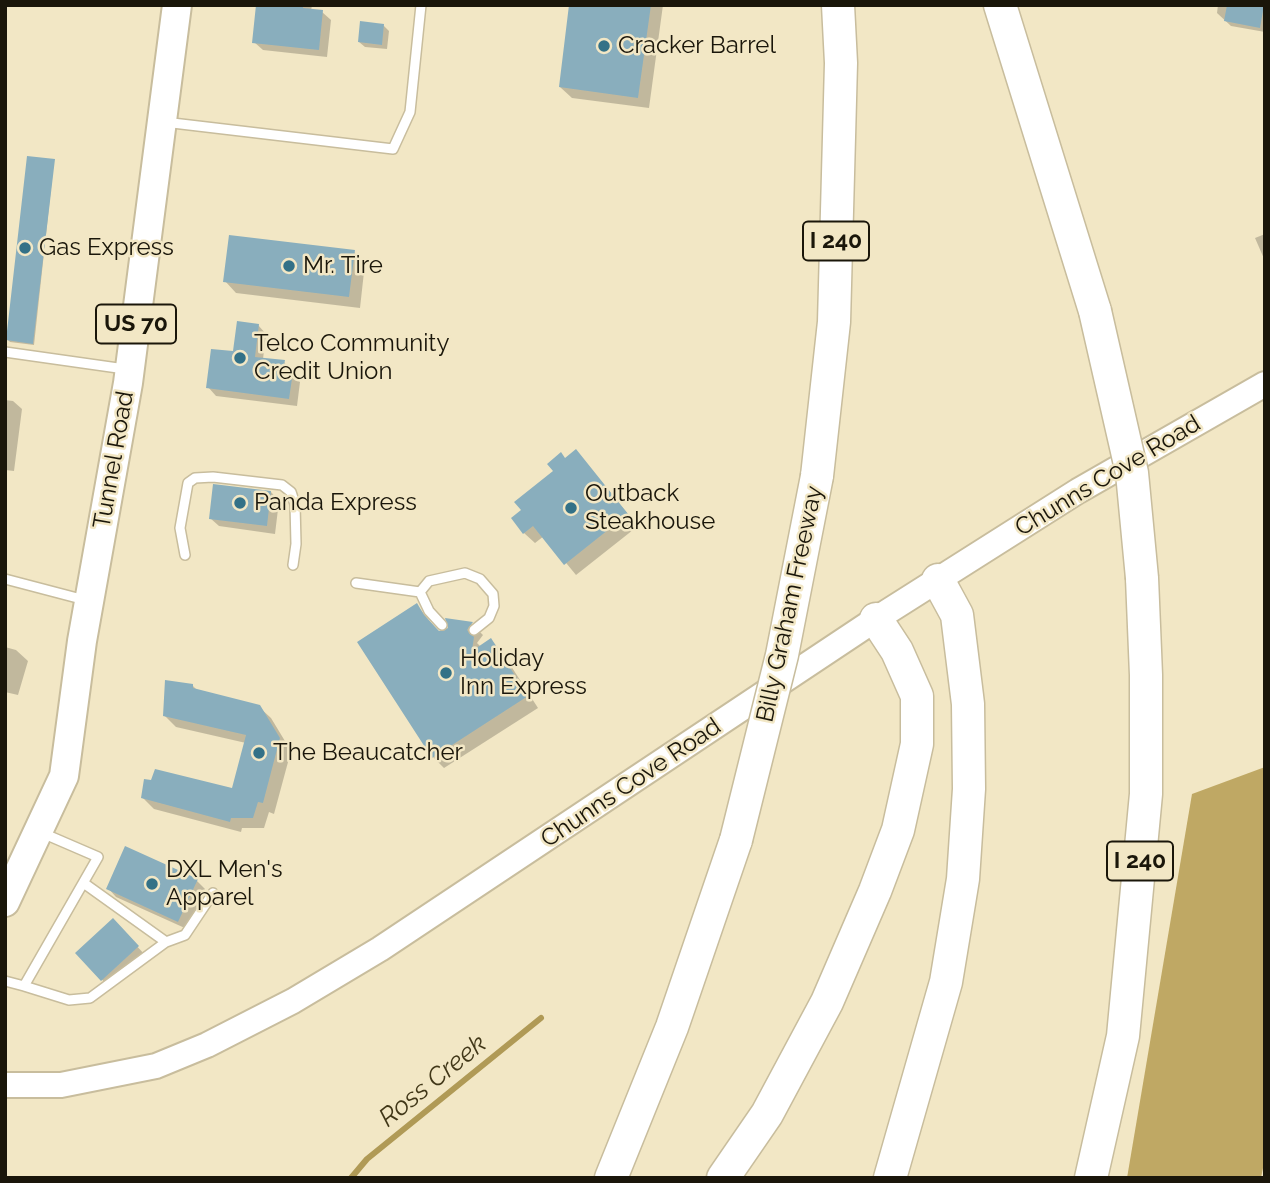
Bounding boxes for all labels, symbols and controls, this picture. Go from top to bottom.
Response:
place label: Cracker Barrel [618,32,776,60]
marker: Cracker Barrel [596,38,612,54]
road number: I 240 [803,222,869,260]
place label: Gas Express [39,234,174,262]
marker: Gas Express [17,240,33,256]
place label: Mr. Tire [303,252,383,280]
marker: Mr. Tire [281,258,297,274]
road number: US 70 [96,304,176,344]
place label: Telco Community Credit Union [254,330,449,386]
marker: Telco Community Credit Union [232,350,248,366]
street label: Tunnel Road [88,389,140,531]
street label: Chunns Cove Road [1010,409,1206,543]
place label: Outback Steakhouse [585,480,715,536]
street label: Billy Graham Freeway [751,483,829,725]
place label: Panda Express [254,489,417,517]
marker: Panda Express [232,495,248,511]
marker: Outback Steakhouse [563,500,579,516]
place label: Holiday Inn Express [460,645,587,701]
marker: Holiday Inn Express [438,665,454,681]
street label: Chunns Cove Road [536,712,726,854]
place label: The Beaucatcher [273,739,463,767]
marker: The Beaucatcher [251,745,267,761]
road number: I 240 [1107,842,1173,880]
place label: DXL Men's Apparel [166,856,282,912]
marker: DXL Men's Apparel [144,876,160,892]
water label: Ross Creek [373,1028,493,1134]

